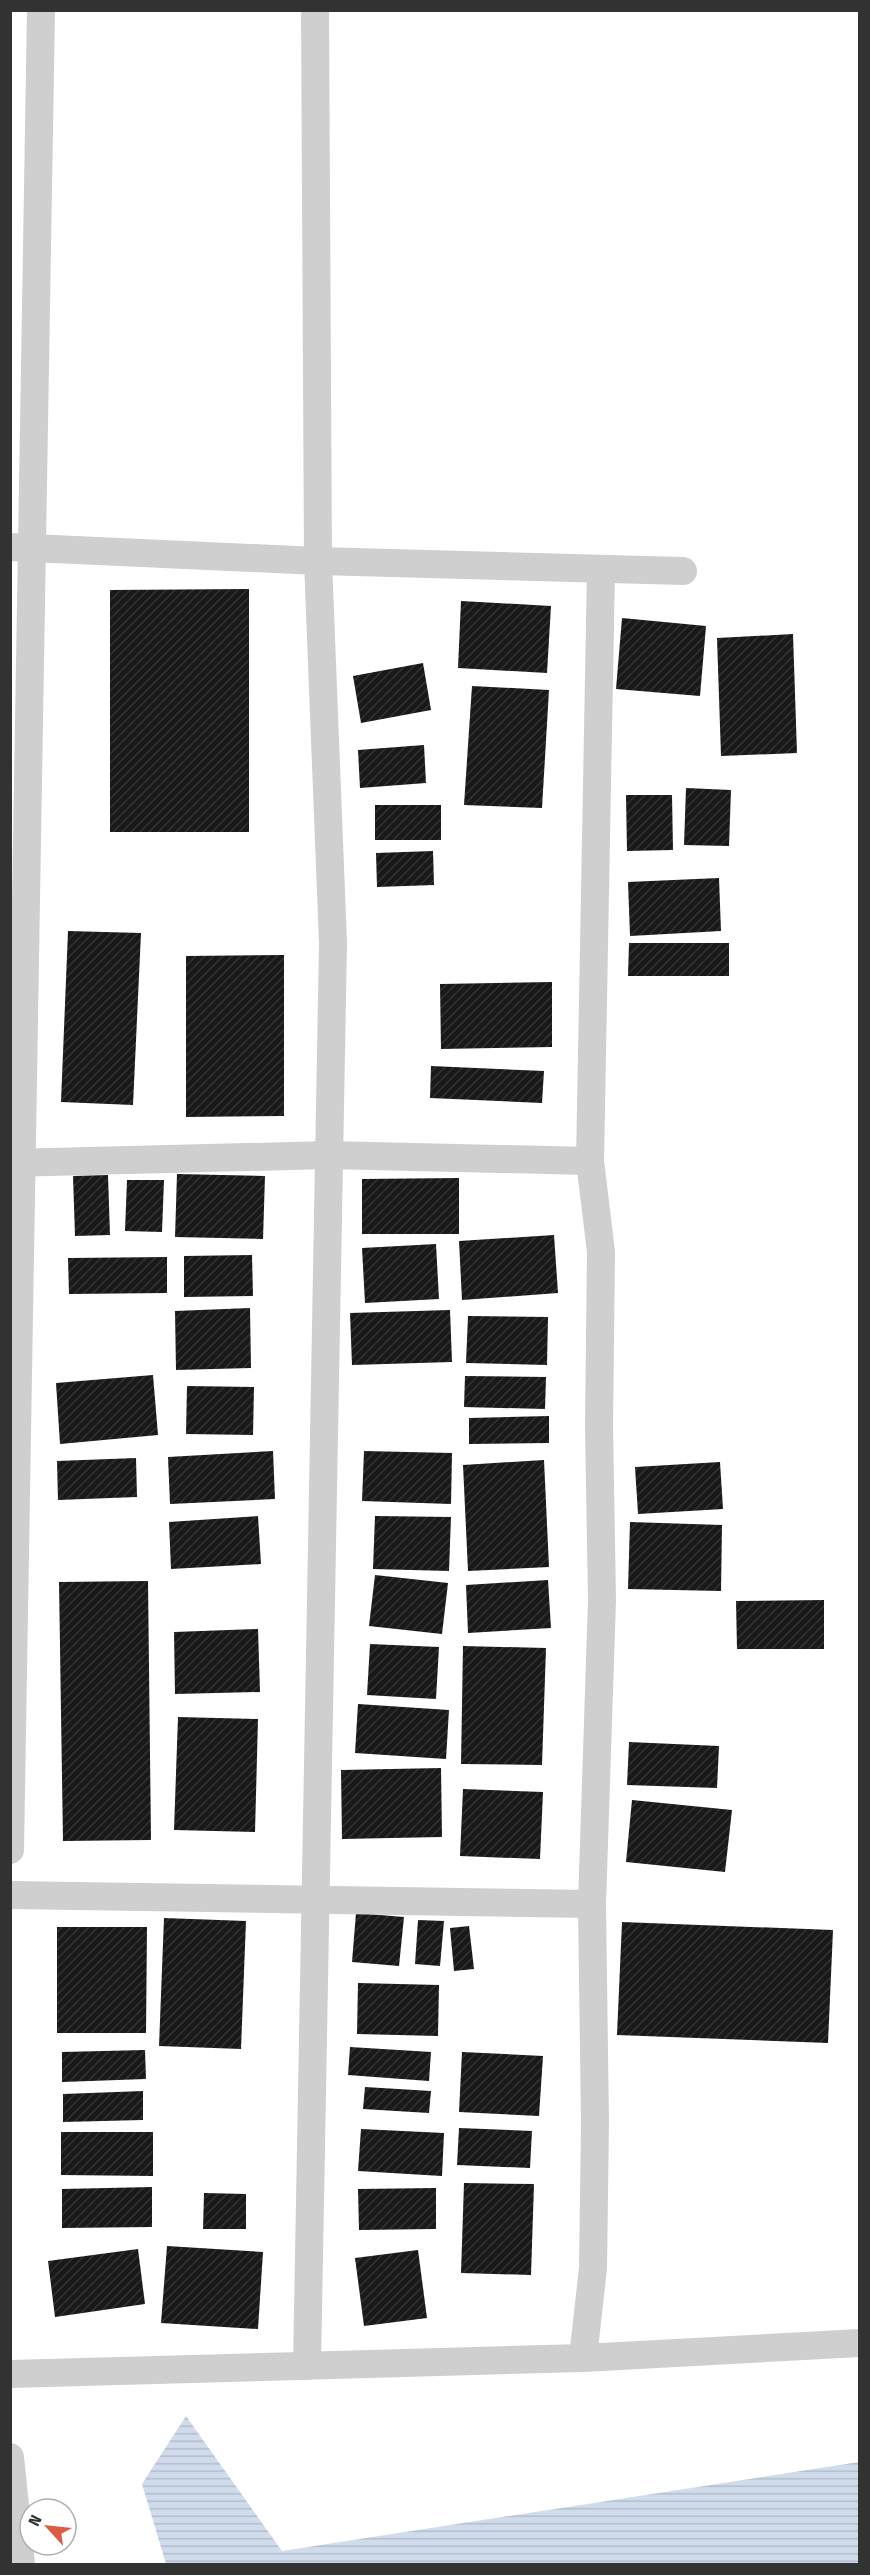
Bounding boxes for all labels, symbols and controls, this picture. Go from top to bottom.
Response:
north arrow [18,2497,78,2557]
text: N [24,2512,46,2529]

